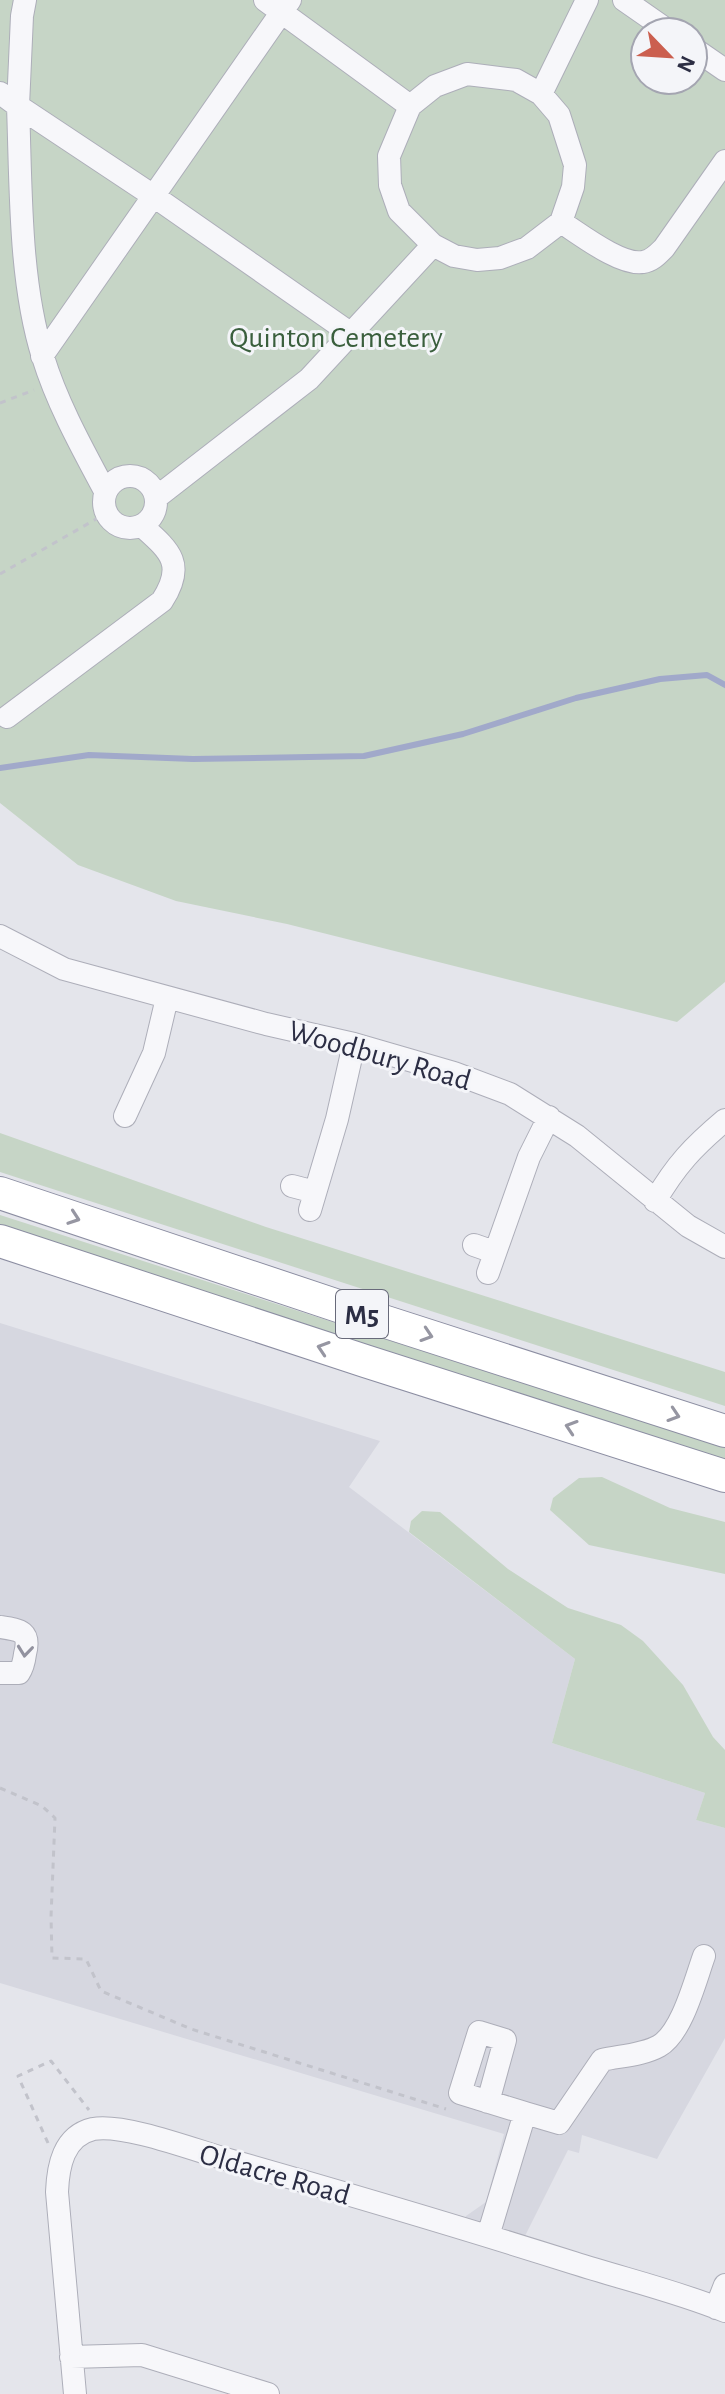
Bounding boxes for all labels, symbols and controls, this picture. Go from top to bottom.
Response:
north arrow [629,16,709,96]
text: N [673,52,699,76]
park label: Quinton Cemetery [229,323,443,353]
street label: Woodbury Road [285,1016,474,1096]
one-way arrow [66,1208,80,1224]
road number: M5 [336,1290,388,1338]
one-way arrow [419,1326,433,1342]
one-way arrow [317,1341,331,1357]
one-way arrow [667,1406,681,1422]
one-way arrow [564,1420,578,1436]
one-way arrow [16,1644,33,1657]
street label: Oldacre Road [196,2139,353,2211]

